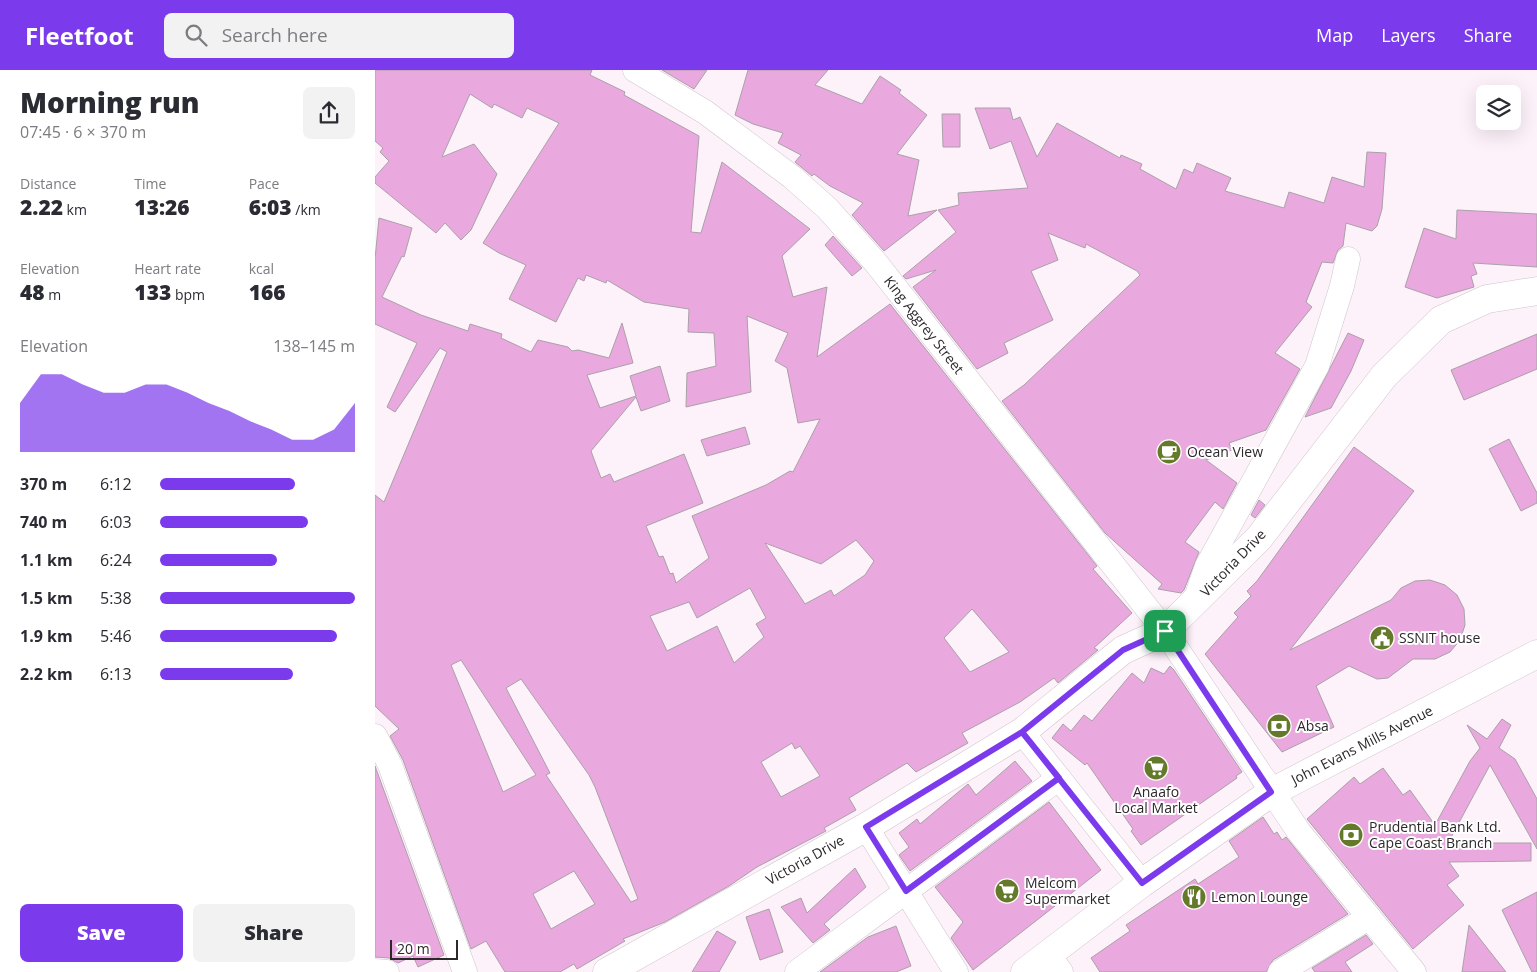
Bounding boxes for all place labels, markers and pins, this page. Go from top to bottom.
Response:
cafe icon: Ocean View [1156,439,1182,465]
place label: Ocean View [1187,442,1263,461]
pin [1144,610,1186,652]
public building icon: SSNIT house [1369,625,1395,651]
place label: SSNIT house [1399,628,1480,647]
bank icon: Absa [1266,713,1292,739]
place label: Absa [1297,716,1329,735]
supermarket icon: Anaafo Local Market [1143,755,1169,781]
place label: Anaafo Local Market [1114,782,1198,817]
place label: Prudential Bank Ltd. Cape Coast Branch [1369,817,1501,852]
bank icon: Prudential Bank Ltd. Cape Coast Branch [1338,822,1364,848]
place label: Melcom Supermarket [1025,873,1110,908]
supermarket icon: Melcom Supermarket [994,878,1020,904]
restaurant icon: Lemon Lounge [1181,884,1207,910]
place label: Lemon Lounge [1211,887,1308,906]

